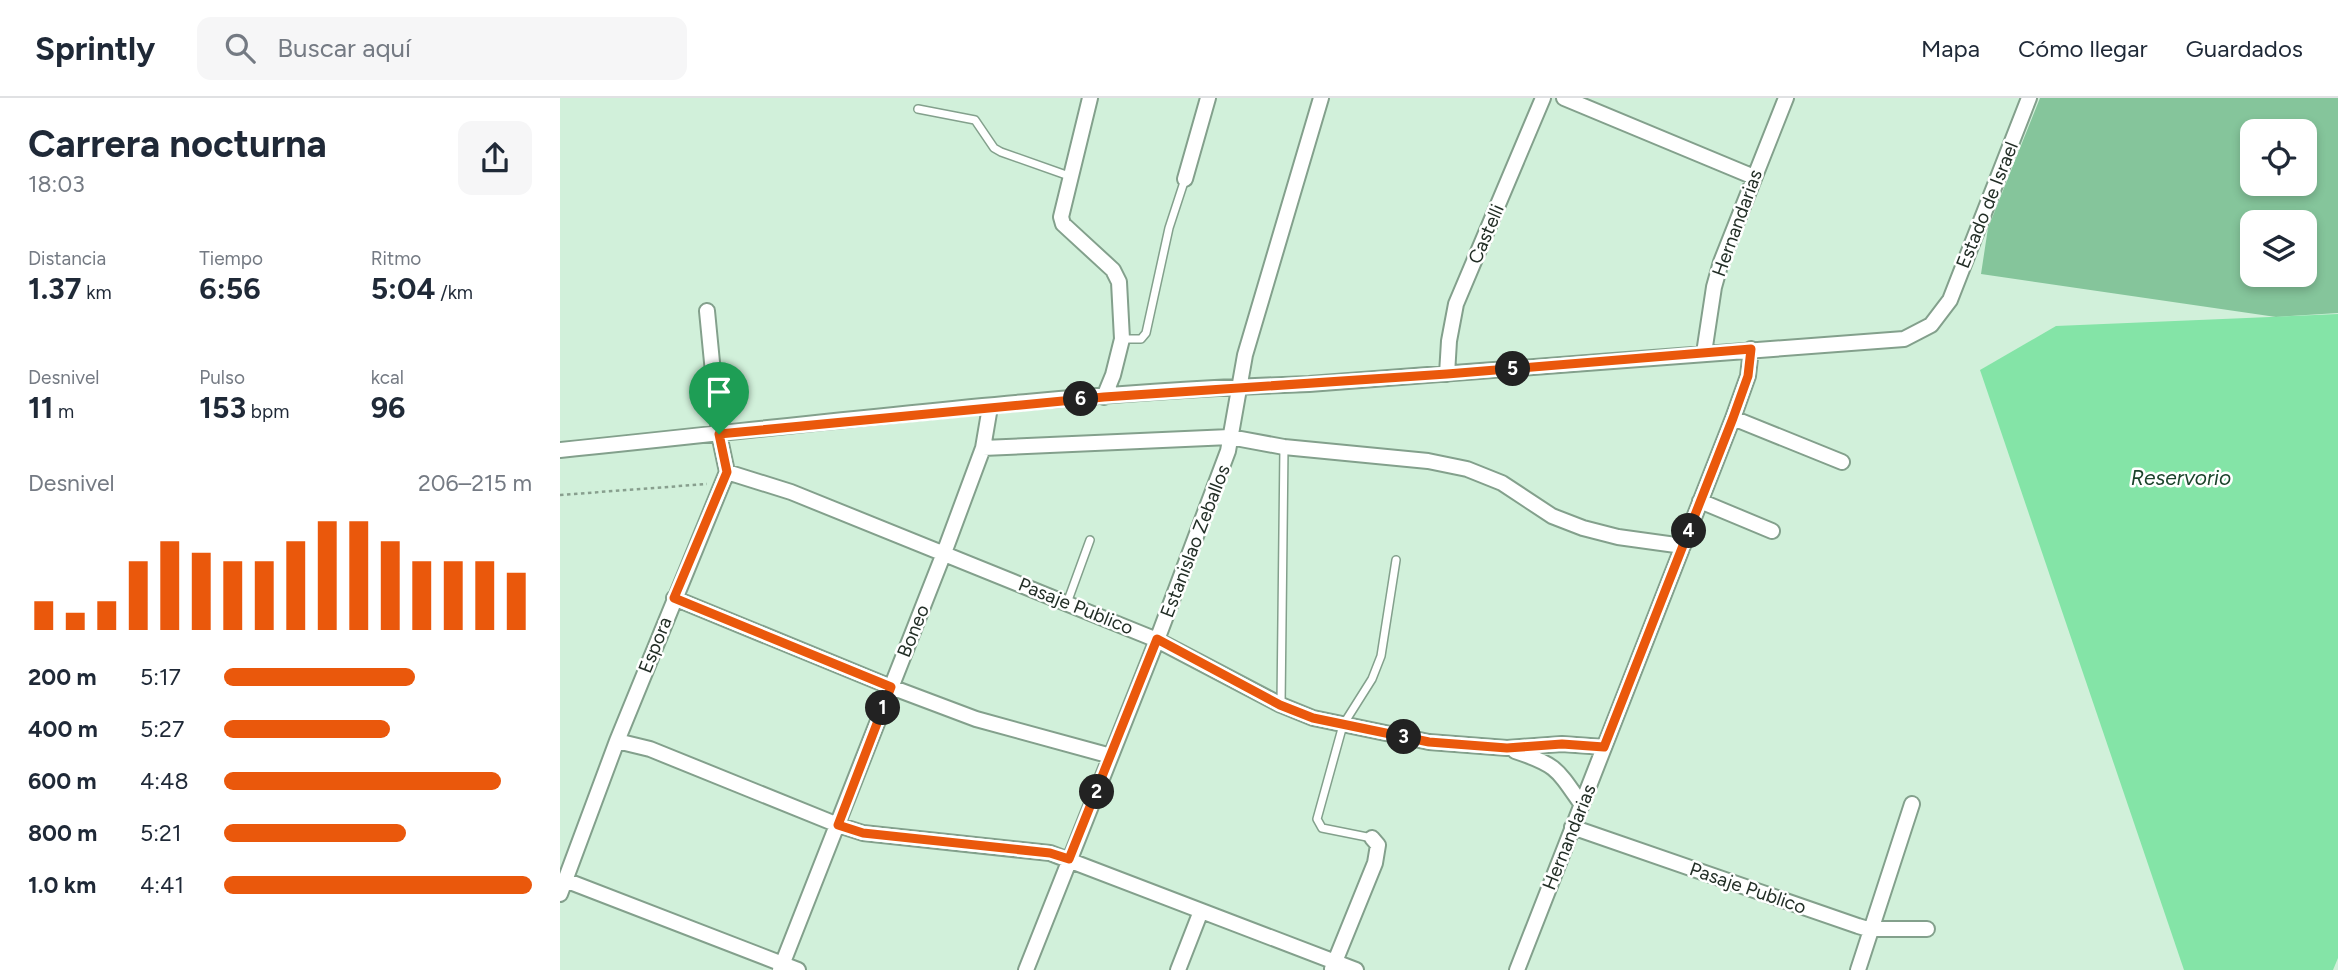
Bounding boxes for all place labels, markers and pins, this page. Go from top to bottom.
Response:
pin: 5 [1496,352,1530,386]
pin [689,362,749,434]
pin: 6 [1064,382,1098,416]
pin: 4 [1672,514,1706,548]
pin: 1 [866,690,900,726]
pin: 3 [1386,720,1422,754]
pin: 2 [1080,774,1114,810]

